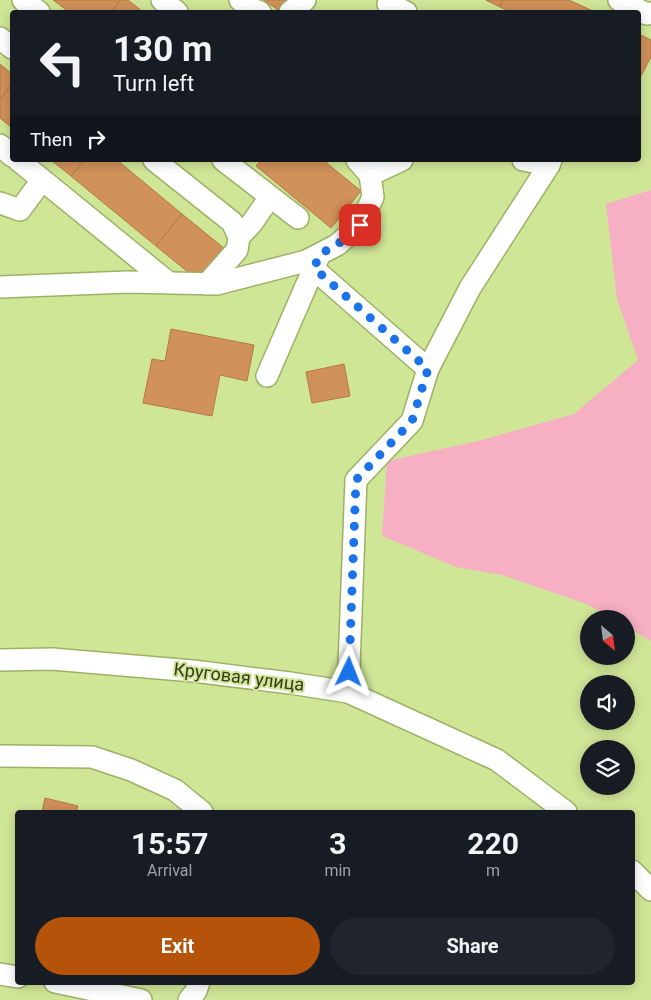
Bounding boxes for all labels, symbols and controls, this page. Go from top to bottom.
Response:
text: 130 m [113,29,212,70]
icon: left [30,30,95,95]
text: Turn left [113,71,194,96]
icon: right [82,125,110,153]
text: Then [30,128,72,151]
pin [339,204,381,246]
icon: arrive [346,211,374,239]
north arrow [580,610,635,665]
map controls [580,610,635,795]
position arrow [322,645,374,697]
street label: Круговая улица [173,658,306,695]
button: sound [580,675,635,730]
button: layers [580,740,635,795]
text: 15:57 [131,826,208,861]
text: 3 [329,826,346,861]
text: 220 [467,826,519,861]
text: Arrival [147,861,192,880]
text: min [324,861,351,880]
text: m [486,861,500,880]
button: Exit [35,917,320,975]
button: Share [330,917,615,975]

